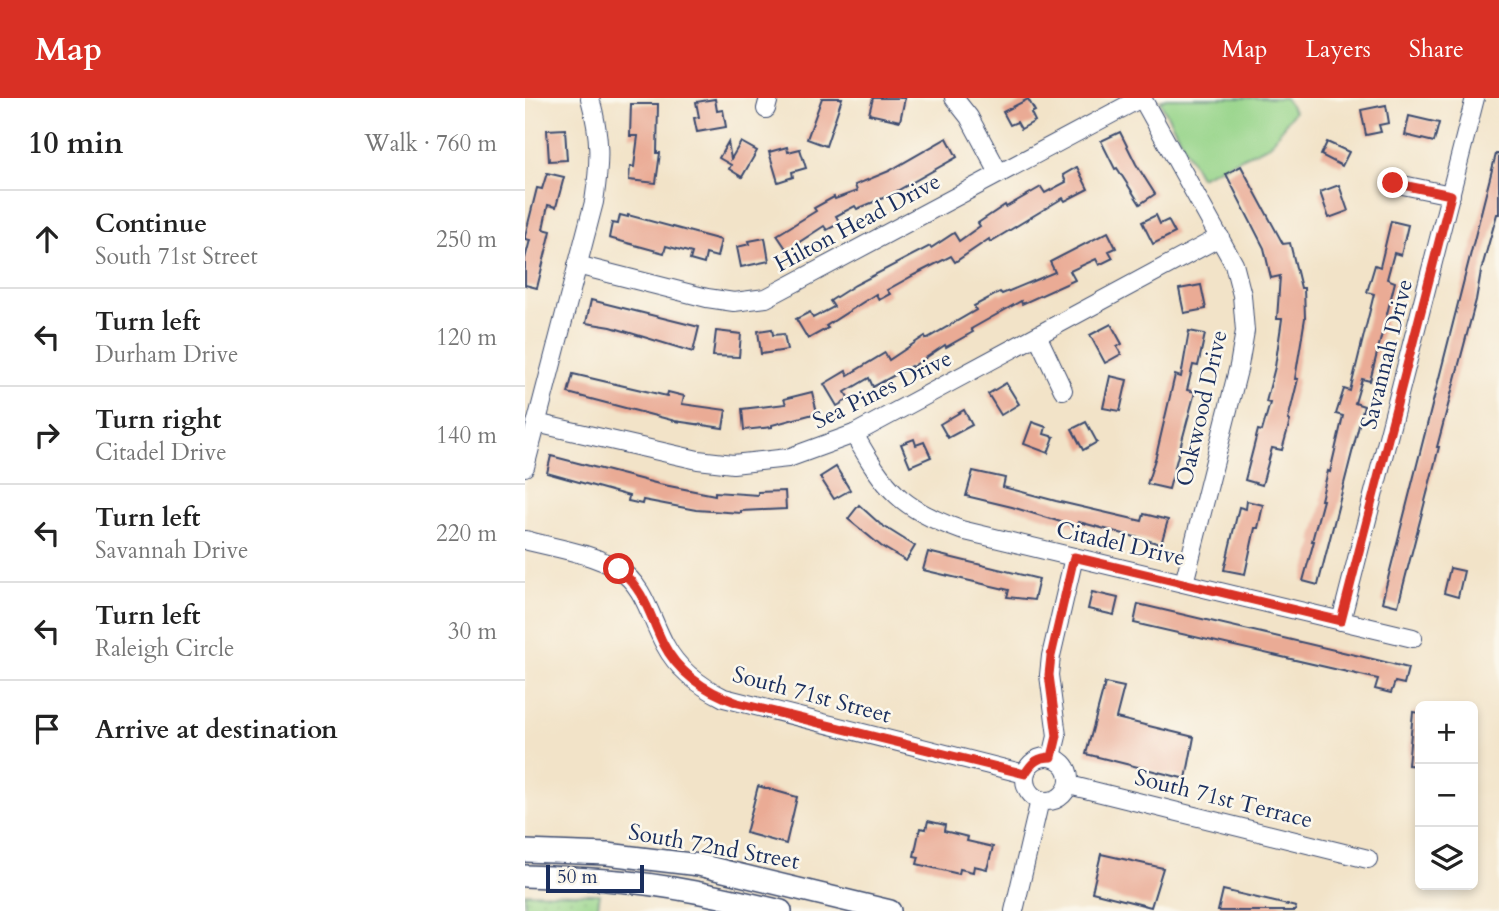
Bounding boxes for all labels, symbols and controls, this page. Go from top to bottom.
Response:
text: Map [35,27,102,72]
text: Map [1222,33,1268,66]
text: Layers [1306,33,1371,66]
text: Share [1409,33,1464,66]
text: 10 min [28,123,123,164]
text: Walk · 760 m [364,128,497,159]
street label: Hilton Head Drive [769,166,946,279]
route end [1377,167,1408,198]
text: Continue [95,206,207,241]
icon: ahead [28,220,66,258]
text: 250 m [436,224,497,255]
text: South 71st Street [95,241,258,272]
street label: Savannah Drive [1353,276,1420,432]
text: Turn left [95,304,200,339]
icon: left [28,318,66,356]
text: 120 m [436,322,497,353]
street label: Oakwood Drive [1168,327,1235,489]
text: Durham Drive [95,339,239,370]
street label: Sea Pines Drive [807,342,957,437]
text: Turn right [95,402,222,437]
icon: right [28,416,66,454]
text: 140 m [436,420,497,451]
text: Citadel Drive [95,437,227,468]
text: Turn left [95,500,200,535]
icon: left [28,514,66,552]
street label: Citadel Drive [1053,514,1188,573]
text: 220 m [436,518,497,549]
text: Savannah Drive [95,535,249,566]
route start [603,553,634,584]
text: Turn left [95,598,200,633]
icon: left [28,612,66,650]
text: 30 m [448,616,497,647]
text: Raleigh Circle [95,633,235,664]
street label: South 71st Street [729,658,894,731]
map controls [1415,701,1478,890]
button: + [1415,701,1478,764]
icon: arrive [28,710,66,748]
text: Arrive at destination [95,712,338,747]
street label: South 71st Terrace [1132,761,1316,836]
button: − [1415,764,1478,827]
street label: South 72nd Street [626,816,802,877]
button: layers [1415,827,1478,890]
scale bar [546,862,644,894]
text: 50 m [557,864,598,890]

